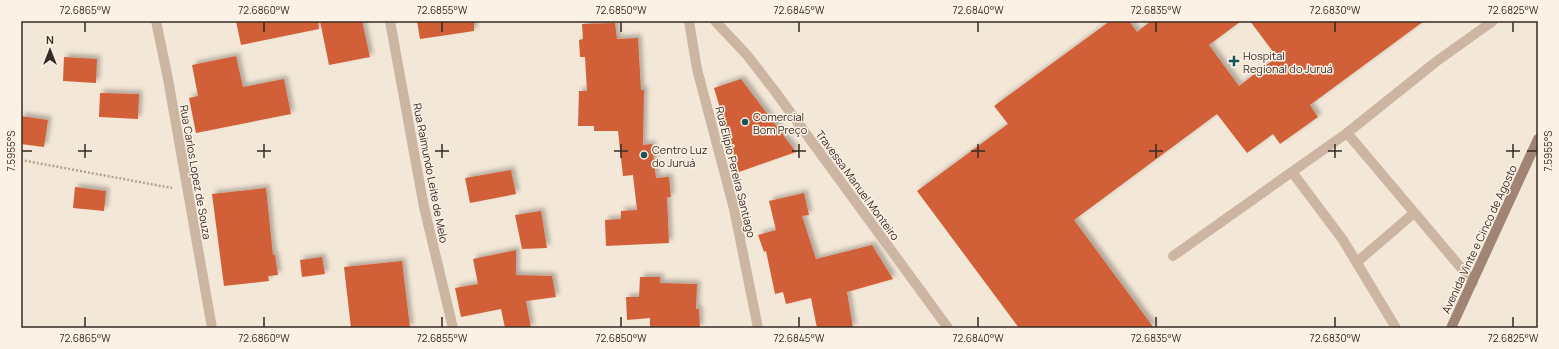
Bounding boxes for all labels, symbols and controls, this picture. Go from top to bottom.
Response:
text: 72.6865°W [59,3,111,17]
text: 72.6860°W [238,3,290,17]
text: 72.6855°W [417,3,468,17]
text: 72.6850°W [596,3,647,17]
text: 72.6845°W [774,3,825,17]
text: 72.6840°W [952,3,1004,17]
text: 72.6835°W [1131,3,1182,17]
text: 72.6830°W [1310,3,1361,17]
text: 72.6825°W [1488,3,1539,17]
north arrow [30,30,70,70]
text: N [46,32,54,47]
place label: Hospital Regional do Juruá [1243,48,1333,76]
marker: Hospital Regional do Juruá [1228,55,1240,67]
street label: Rua Raimundo Leite de Melo [410,102,452,245]
street label: Rua Carlos Lopez de Souza [177,104,215,240]
street label: Rua Elipio Pereira Santiago [712,105,760,240]
place label: Comercial Bom Preço [753,109,808,137]
marker: Comercial Bom Preço [740,117,750,127]
street label: Travessa Manuel Monteiro [813,127,903,244]
text: 7.5955°S [4,130,18,172]
text: 7.5955°S [1541,130,1555,172]
place label: Centro Luz do Juruá [652,142,708,170]
marker: Centro Luz do Juruá [639,150,649,160]
street label: Avenida Vinte e Cinco de Agosto [1438,162,1520,316]
text: 72.6865°W [59,331,111,345]
text: 72.6860°W [238,331,290,345]
text: 72.6855°W [417,331,468,345]
text: 72.6850°W [596,331,647,345]
text: 72.6845°W [774,331,825,345]
text: 72.6840°W [952,331,1004,345]
text: 72.6835°W [1131,331,1182,345]
text: 72.6830°W [1310,331,1361,345]
text: 72.6825°W [1488,331,1539,345]

